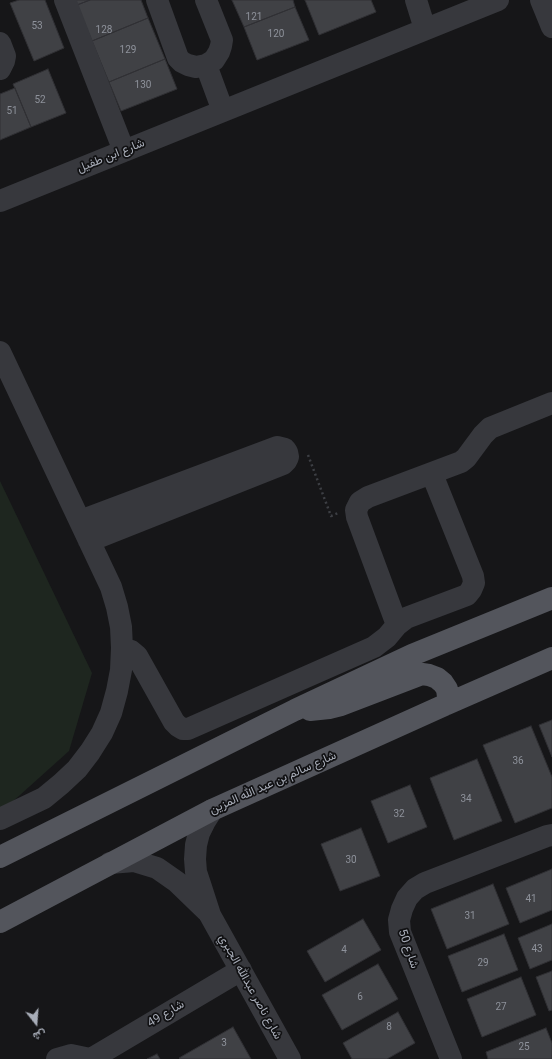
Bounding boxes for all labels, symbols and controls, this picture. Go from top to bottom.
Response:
house number: 121 [246,11,262,23]
house number: 53 [31,20,43,32]
house number: 128 [96,24,112,36]
house number: 120 [268,28,284,40]
house number: 129 [120,44,136,56]
house number: 130 [135,79,151,91]
house number: 52 [34,94,46,106]
house number: 51 [6,105,18,117]
street label: شارع ابن طفيل [75,136,147,176]
street label: شارع سالم بن عبد الله المزين [207,748,339,818]
house number: 36 [512,755,524,767]
house number: 34 [460,793,472,805]
house number: 32 [393,808,405,820]
house number: 30 [345,854,357,866]
house number: 41 [525,893,537,905]
house number: 31 [464,910,476,922]
street label: شارع 50 [395,927,421,971]
street label: شارع ناصر عبدالله الجبري [215,932,285,1042]
house number: 43 [531,943,543,955]
house number: 4 [341,944,347,956]
house number: 29 [477,957,489,969]
house number: 6 [357,991,363,1003]
street label: شارع 49 [145,997,187,1031]
house number: 27 [495,1001,507,1013]
north arrow [16,1003,56,1043]
house number: 8 [386,1021,392,1033]
text: ش [31,1027,48,1043]
house number: 3 [221,1037,227,1049]
house number: 25 [518,1041,530,1053]

